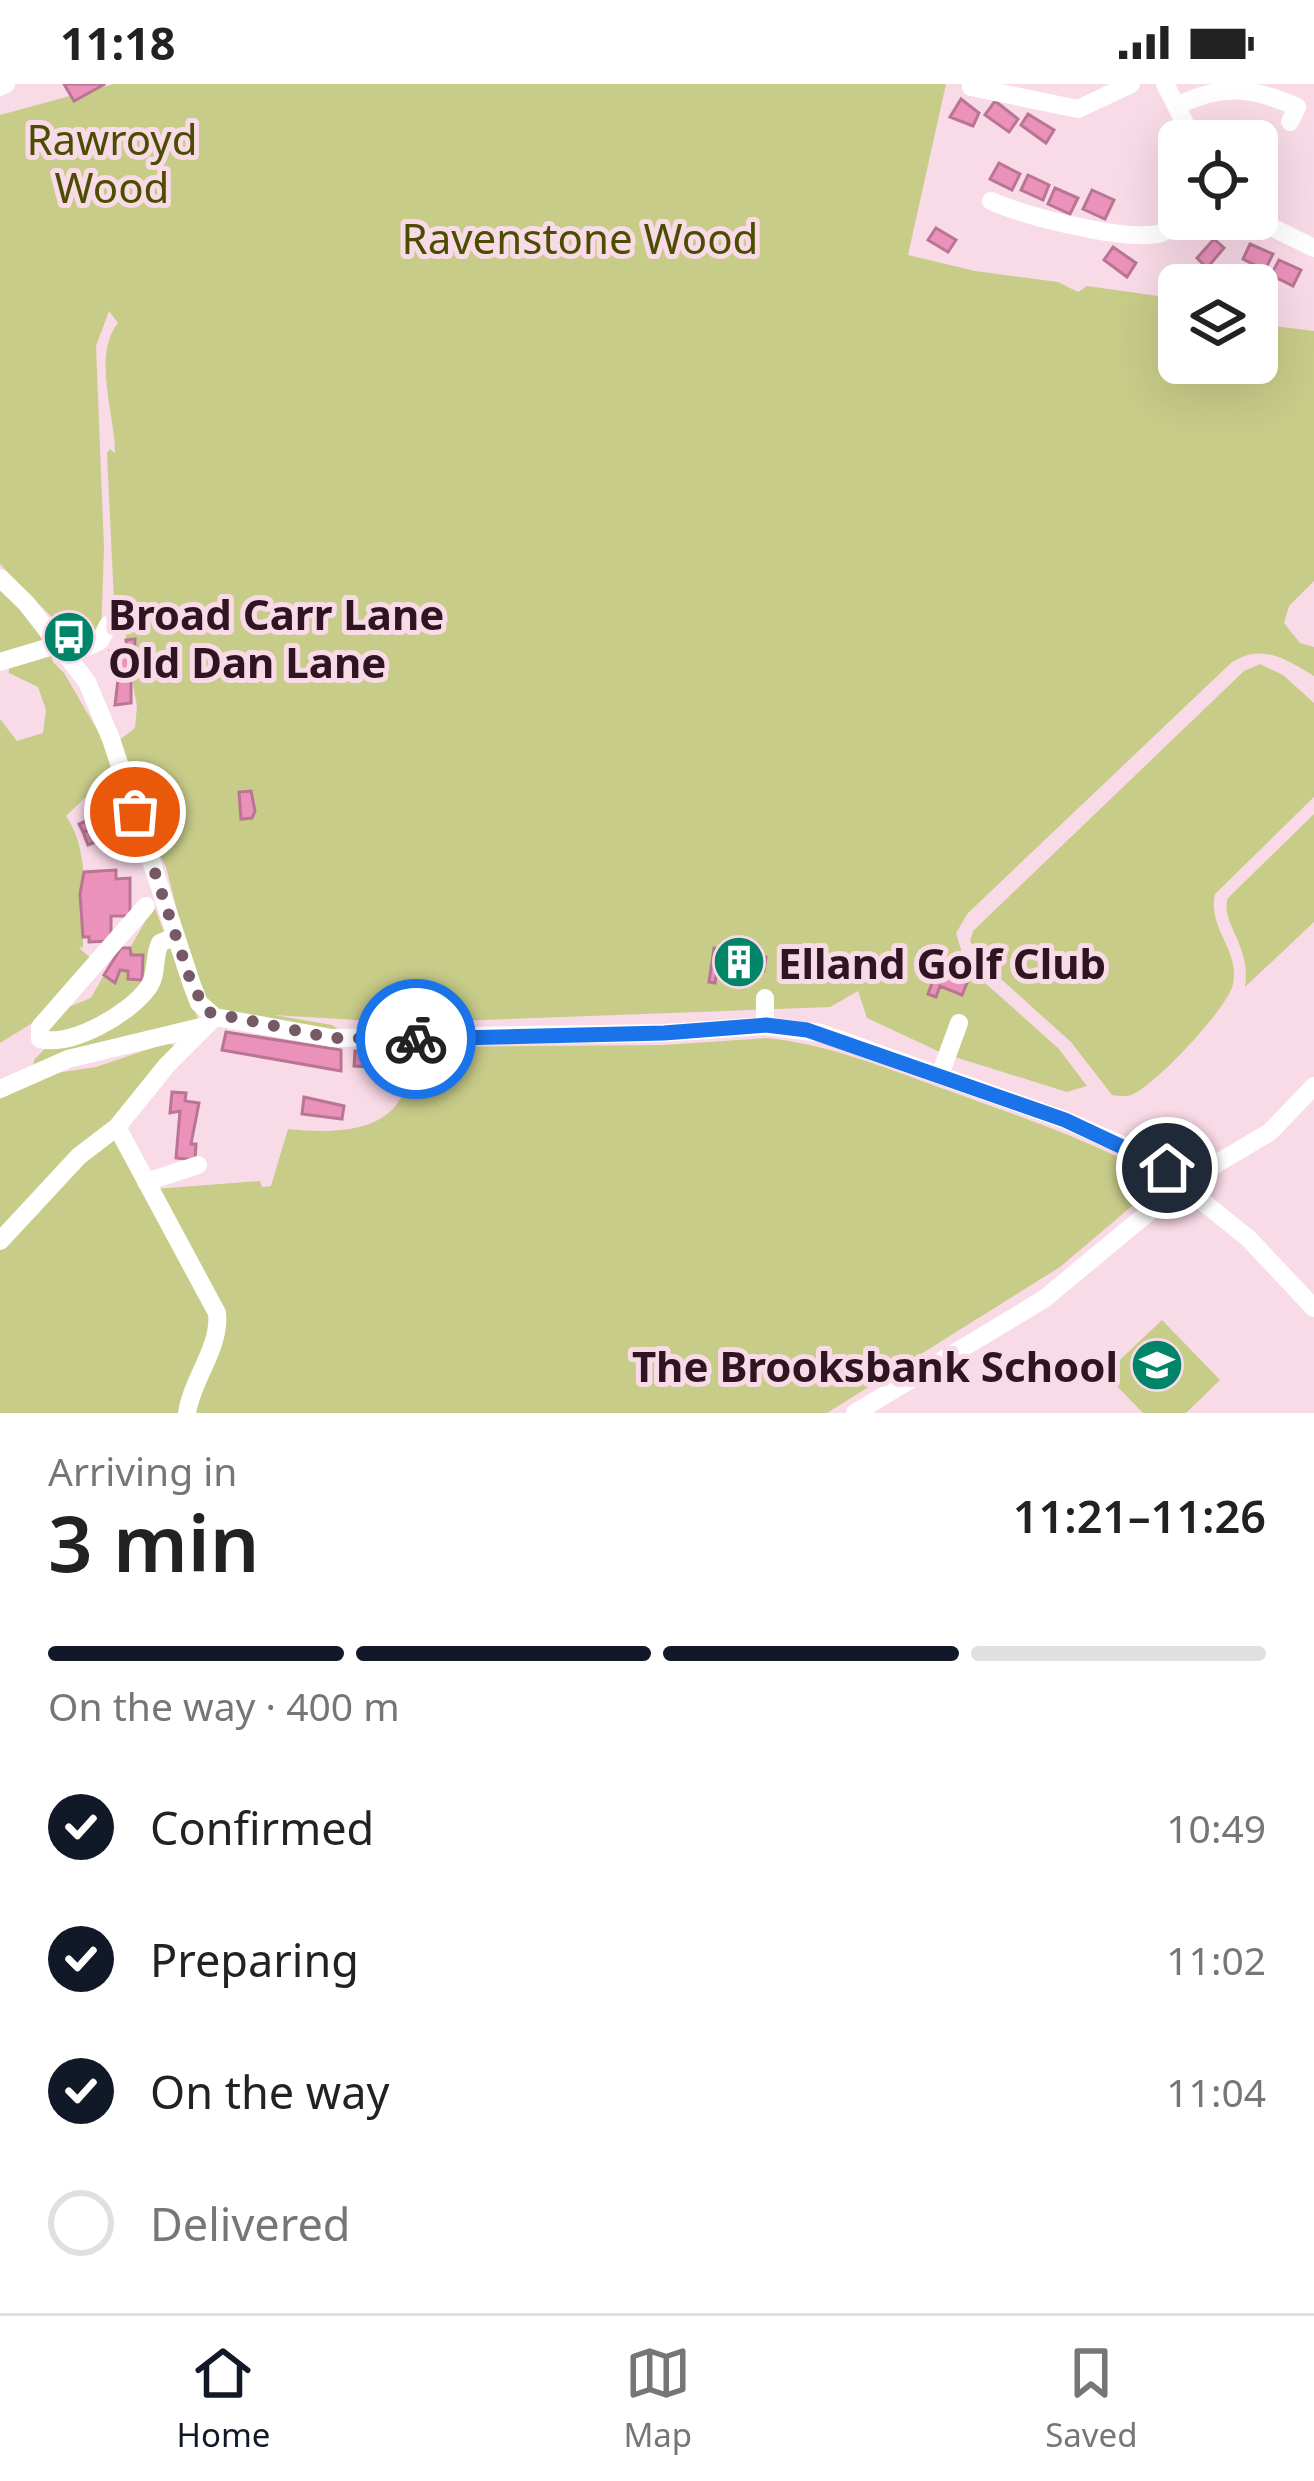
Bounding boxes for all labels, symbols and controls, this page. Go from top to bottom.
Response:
text: 11:18 [60,12,176,73]
park label: Rawroyd Wood [26,110,198,215]
map controls [1158,120,1278,384]
button: locate [1158,120,1278,240]
park label: Ravenstone Wood [402,209,758,266]
button: layers [1158,264,1278,384]
place label: Broad Carr Lane Old Dan Lane [108,585,444,690]
bus stop icon: Broad Carr Lane Old Dan Lane [41,609,97,665]
pin [84,761,186,863]
icon: bag [102,779,168,845]
building icon: Elland Golf Club [711,934,767,990]
place label: Elland Golf Club [778,934,1106,991]
courier [356,979,476,1099]
icon: bike [383,1006,449,1072]
pin [1116,1117,1218,1219]
icon: home [1134,1135,1200,1201]
place label: The Brooksbank School [632,1337,1118,1394]
school or university icon: The Brooksbank School [1129,1337,1185,1393]
text: Arriving in [48,1444,237,1497]
text: 11:21–11:26 [1013,1485,1266,1546]
text: 3 min [48,1489,260,1595]
text: On the way · 400 m [48,1679,400,1732]
icon: check [48,1794,114,1860]
text: Confirmed [150,1797,374,1858]
text: 10:49 [1166,1801,1266,1854]
icon: check [48,1926,114,1992]
text: Preparing [150,1929,359,1990]
text: 11:02 [1166,1933,1266,1986]
icon: check [48,2058,114,2124]
text: On the way [150,2061,389,2122]
text: 11:04 [1166,2065,1266,2118]
text: Delivered [150,2193,350,2254]
tab: Home [177,2340,270,2457]
tab: Map [623,2340,692,2457]
tab: Saved [1045,2340,1137,2457]

